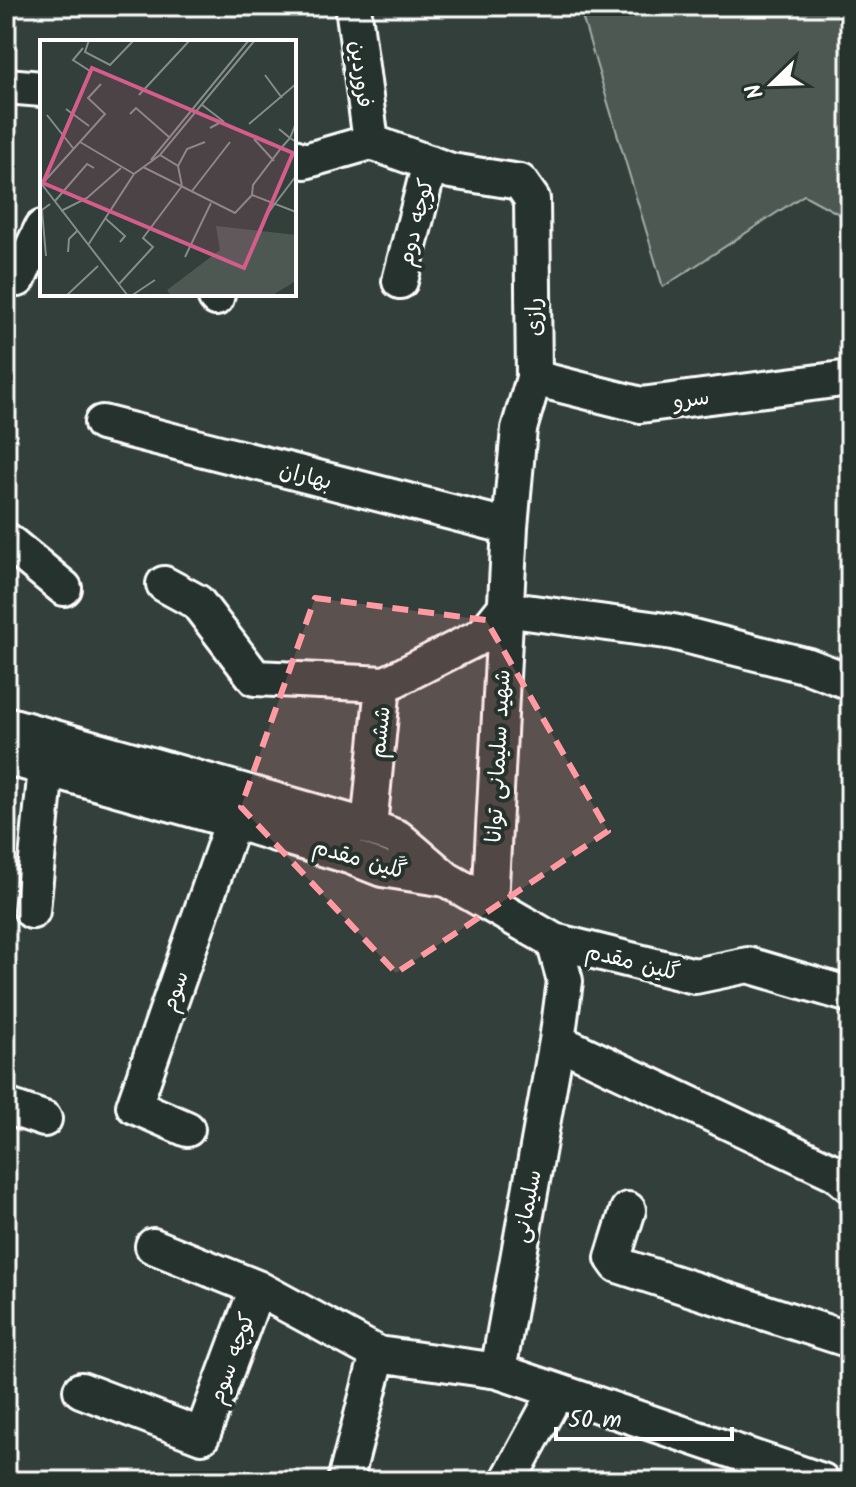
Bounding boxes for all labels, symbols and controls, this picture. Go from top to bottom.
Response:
street label: فروردین [338,39,381,110]
inset map [40,40,296,296]
north arrow [732,44,812,124]
text: N [737,78,775,104]
street label: کوچه دوم [390,175,445,270]
street label: رازی [518,297,553,337]
street label: سرو [670,381,712,420]
street label: بهاران [275,454,335,501]
street label: شهید سلیمانی توانا [477,669,522,844]
street label: ششم [361,705,402,760]
street label: گَلین مقدم [308,830,410,890]
street label: گلین مقدم [582,935,683,992]
street label: سوم [153,966,200,1017]
street label: سلیمانی [504,1167,553,1246]
street label: کوچه سوم [201,1308,266,1410]
scale bar [556,1391,732,1441]
text: 50 m [568,1401,622,1440]

